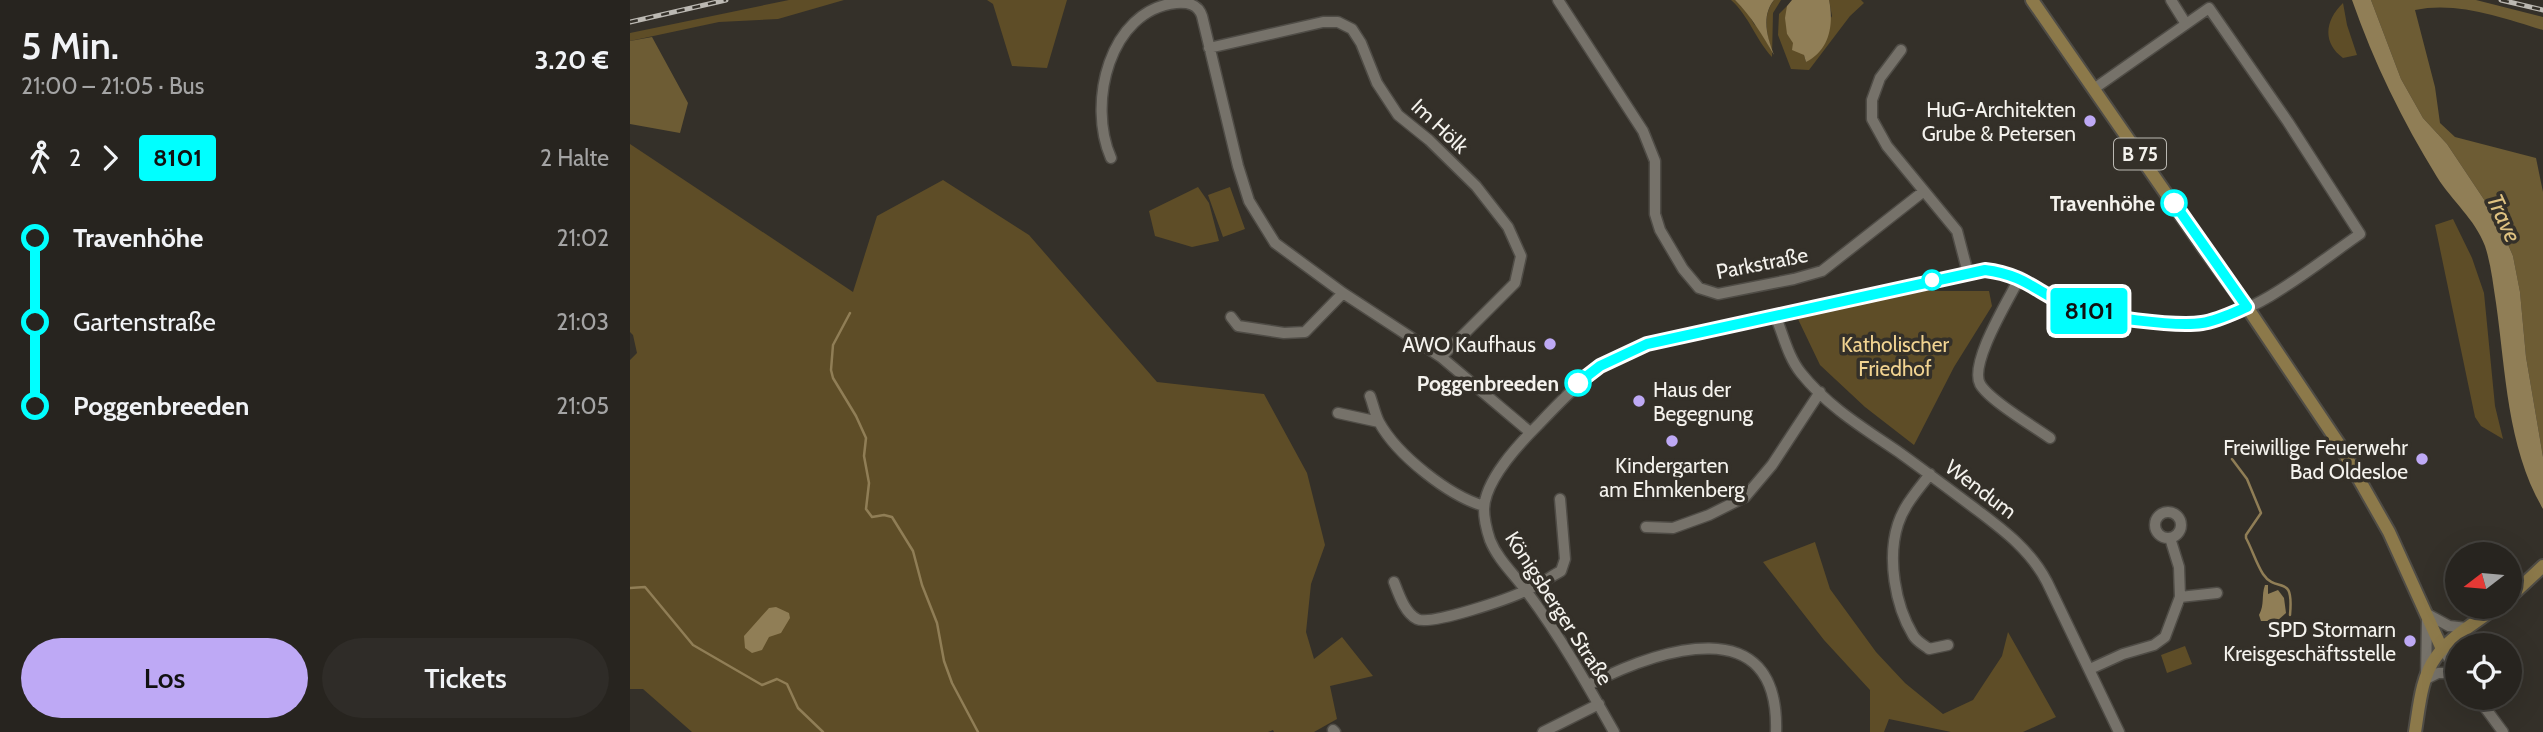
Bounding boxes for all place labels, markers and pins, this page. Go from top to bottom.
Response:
place label: HuG-Architekten Grube & Petersen [1922,97,2076,146]
marker: HuG-Architekten Grube & Petersen [2082,113,2098,129]
marker: Travenhöhe [2161,190,2187,216]
place label: Travenhöhe [2050,191,2155,216]
unlabelled marker [1922,270,1942,290]
place label: AWO Kaufhaus [1402,332,1536,357]
marker: AWO Kaufhaus [1542,336,1558,352]
marker: Poggenbreeden [1565,370,1591,396]
place label: Poggenbreeden [1417,371,1559,396]
place label: Haus der Begegnung [1653,377,1753,426]
marker: Haus der Begegnung [1631,393,1647,409]
marker: Kindergarten am Ehmkenberg [1664,433,1680,449]
place label: Freiwillige Feuerwehr Bad Oldesloe [2223,435,2408,484]
marker: Freiwillige Feuerwehr Bad Oldesloe [2414,451,2430,467]
place label: Kindergarten am Ehmkenberg [1599,453,1745,502]
place label: SPD Stormarn Kreisgeschäftsstelle [2223,617,2396,666]
marker: SPD Stormarn Kreisgeschäftsstelle [2402,633,2418,649]

